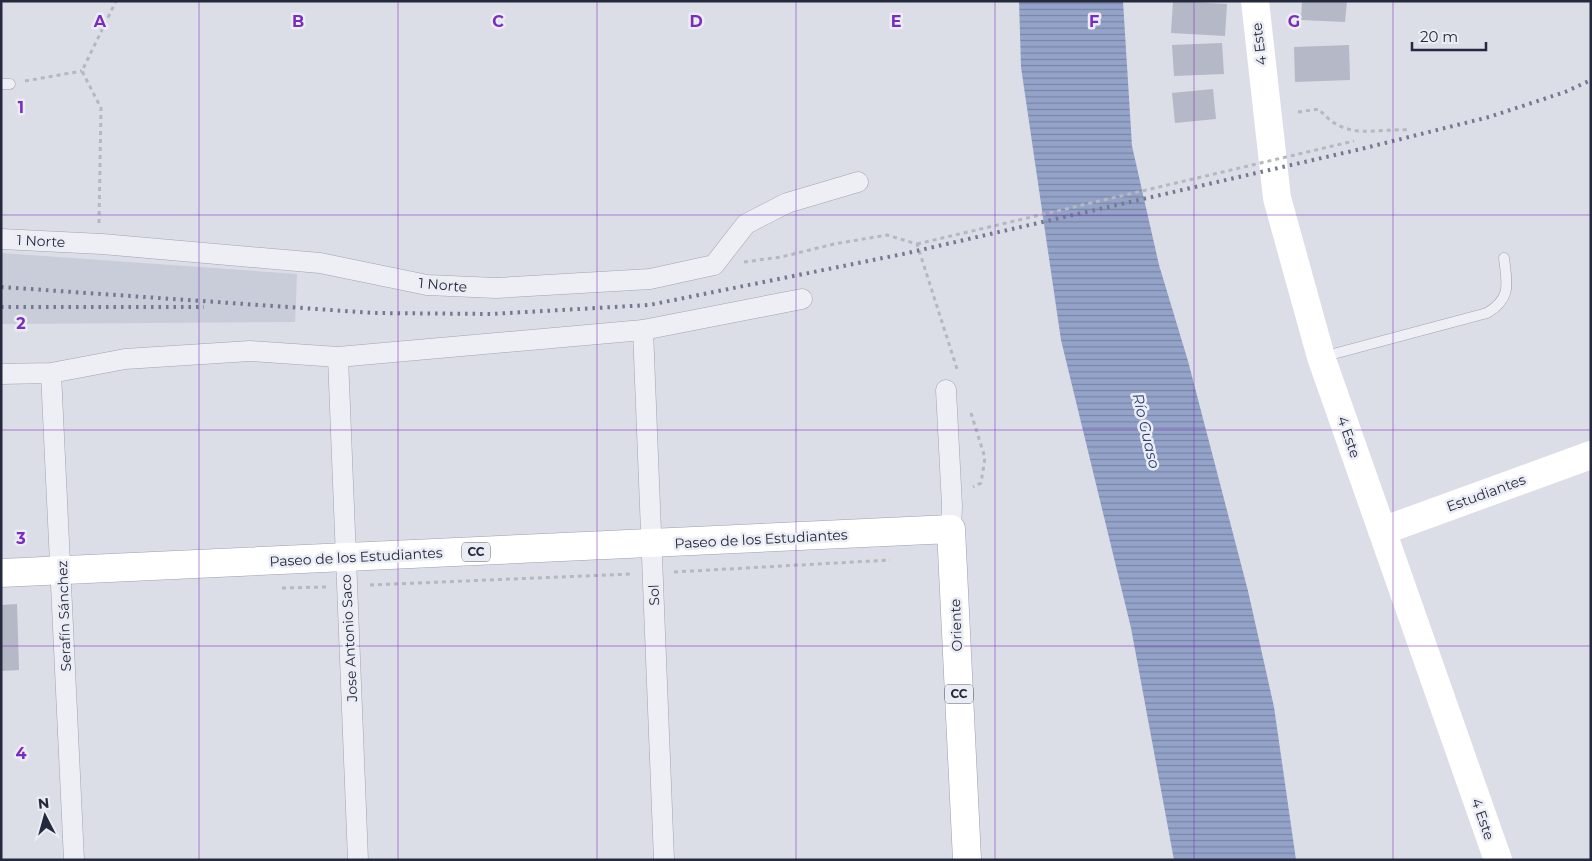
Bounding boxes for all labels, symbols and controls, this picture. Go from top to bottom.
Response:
text: A [93,12,107,31]
text: B [292,12,304,31]
text: C [492,12,504,31]
text: D [689,12,703,31]
text: E [891,12,901,31]
text: F [1089,12,1099,31]
text: G [1288,12,1300,31]
scale bar [1412,20,1486,52]
street label: 4 Este [1247,22,1271,66]
text: 20 m [1420,27,1458,46]
text: 1 [18,98,24,117]
street label: 1 Norte [16,231,66,251]
street label: 1 Norte [418,274,468,296]
text: 2 [16,314,26,333]
water label: Río Guaso [1129,391,1164,470]
street label: 4 Este [1334,414,1364,460]
street label: Estudiantes [1444,470,1528,516]
street label: Paseo de los Estudiantes [674,525,848,553]
text: 3 [15,529,26,548]
road number: CC [462,542,490,562]
street label: Paseo de los Estudiantes [269,543,443,571]
street label: Serafín Sánchez [53,560,75,672]
street label: Jose Antonio Saco [337,574,361,703]
street label: Sol [645,584,663,606]
street label: Oriente [946,598,966,652]
road number: CC [945,684,973,704]
text: 4 [15,744,27,763]
north arrow [20,791,70,841]
text: N [37,794,50,813]
street label: 4 Este [1468,796,1498,842]

